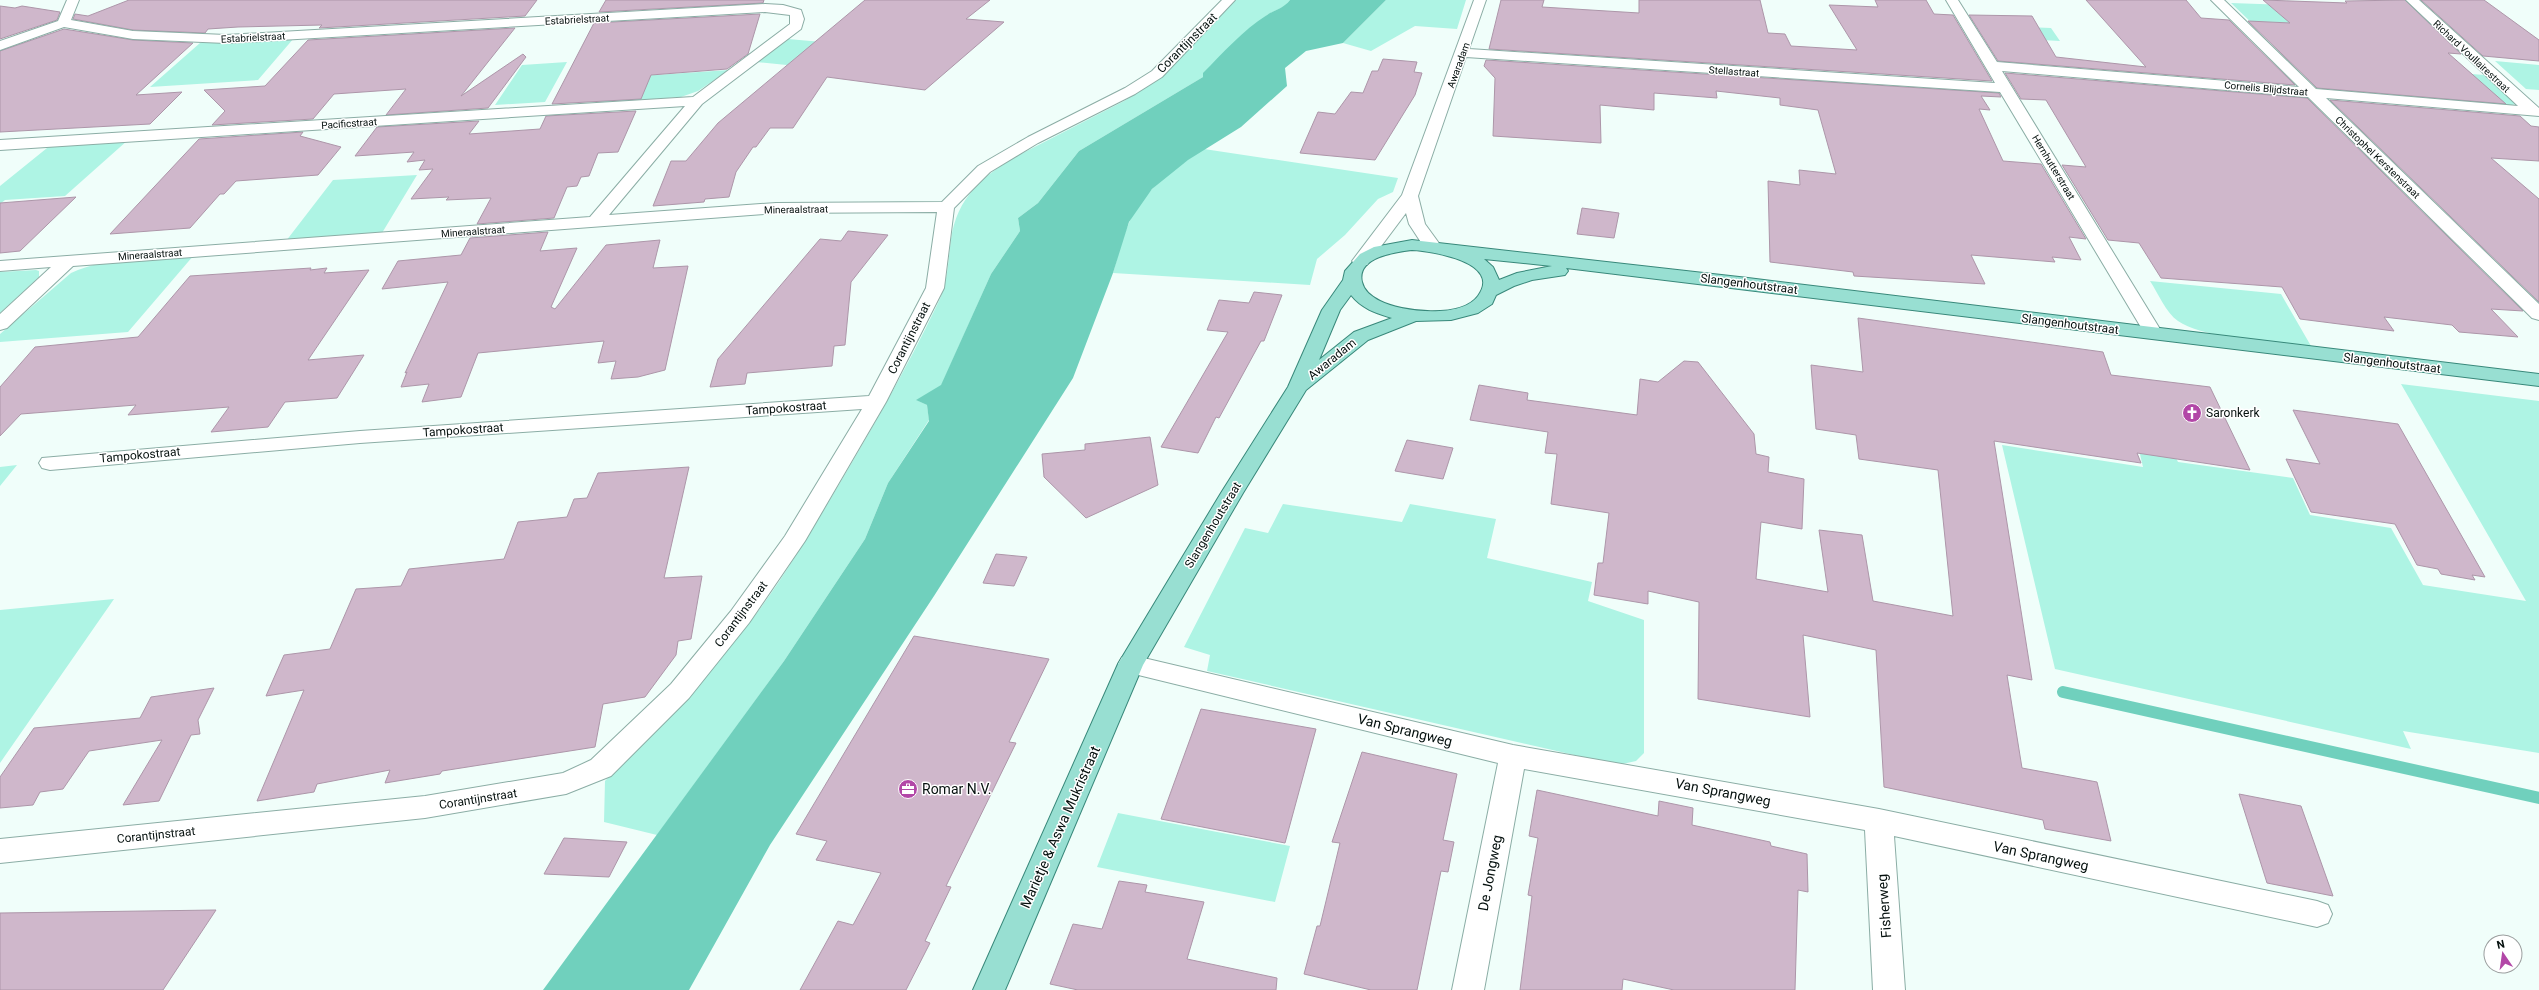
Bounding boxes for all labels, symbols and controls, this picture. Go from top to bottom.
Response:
street label: Corantijnstraat [1154,10,1220,76]
street label: Estabrielstraat [545,12,610,27]
street label: Richard Voullairestraat [2431,18,2512,95]
street label: Estabrielstraat [221,30,286,45]
street label: Awaradam [1445,41,1472,90]
street label: Stellastraat [1708,64,1760,79]
street label: Cornelis Blijdstraat [2224,79,2308,98]
street label: Christophel Kerstenstraat [2333,114,2422,201]
street label: Pacificstraat [321,116,377,131]
street label: Hernhutterstraat [2030,133,2077,202]
street label: Mineraalstraat [764,203,828,216]
street label: Mineraalstraat [441,224,505,239]
street label: Mineraalstraat [118,247,182,262]
street label: Slangenhoutstraat [1700,271,1798,297]
street label: Corantijnstraat [885,300,933,376]
street label: Slangenhoutstraat [2021,311,2119,337]
street label: Awaradam [1305,336,1359,382]
street label: Slangenhoutstraat [2343,350,2441,376]
street label: Tampokostraat [745,398,827,418]
church icon: Saronkerk [2181,402,2203,424]
place label: Saronkerk [2206,406,2260,420]
street label: Tampokostraat [422,420,504,440]
street label: Tampokostraat [99,444,181,466]
street label: Slangenhoutstraat [1182,479,1244,571]
street label: Corantijnstraat [712,578,770,650]
street label: Van Sprangweg [1356,710,1454,750]
street label: Marietje & Aswa Mukristraat [1017,743,1103,910]
street label: Van Sprangweg [1674,775,1772,809]
office icon: Romar N.V. [897,778,919,800]
place label: Romar N.V. [922,781,991,797]
street label: Corantijnstraat [438,786,518,812]
street label: Corantijnstraat [116,824,196,846]
street label: De Jongweg [1475,834,1505,912]
street label: Van Sprangweg [1992,838,2090,874]
street label: Fisherweg [1874,873,1894,939]
north arrow [2483,934,2523,974]
text: N [2496,937,2506,952]

